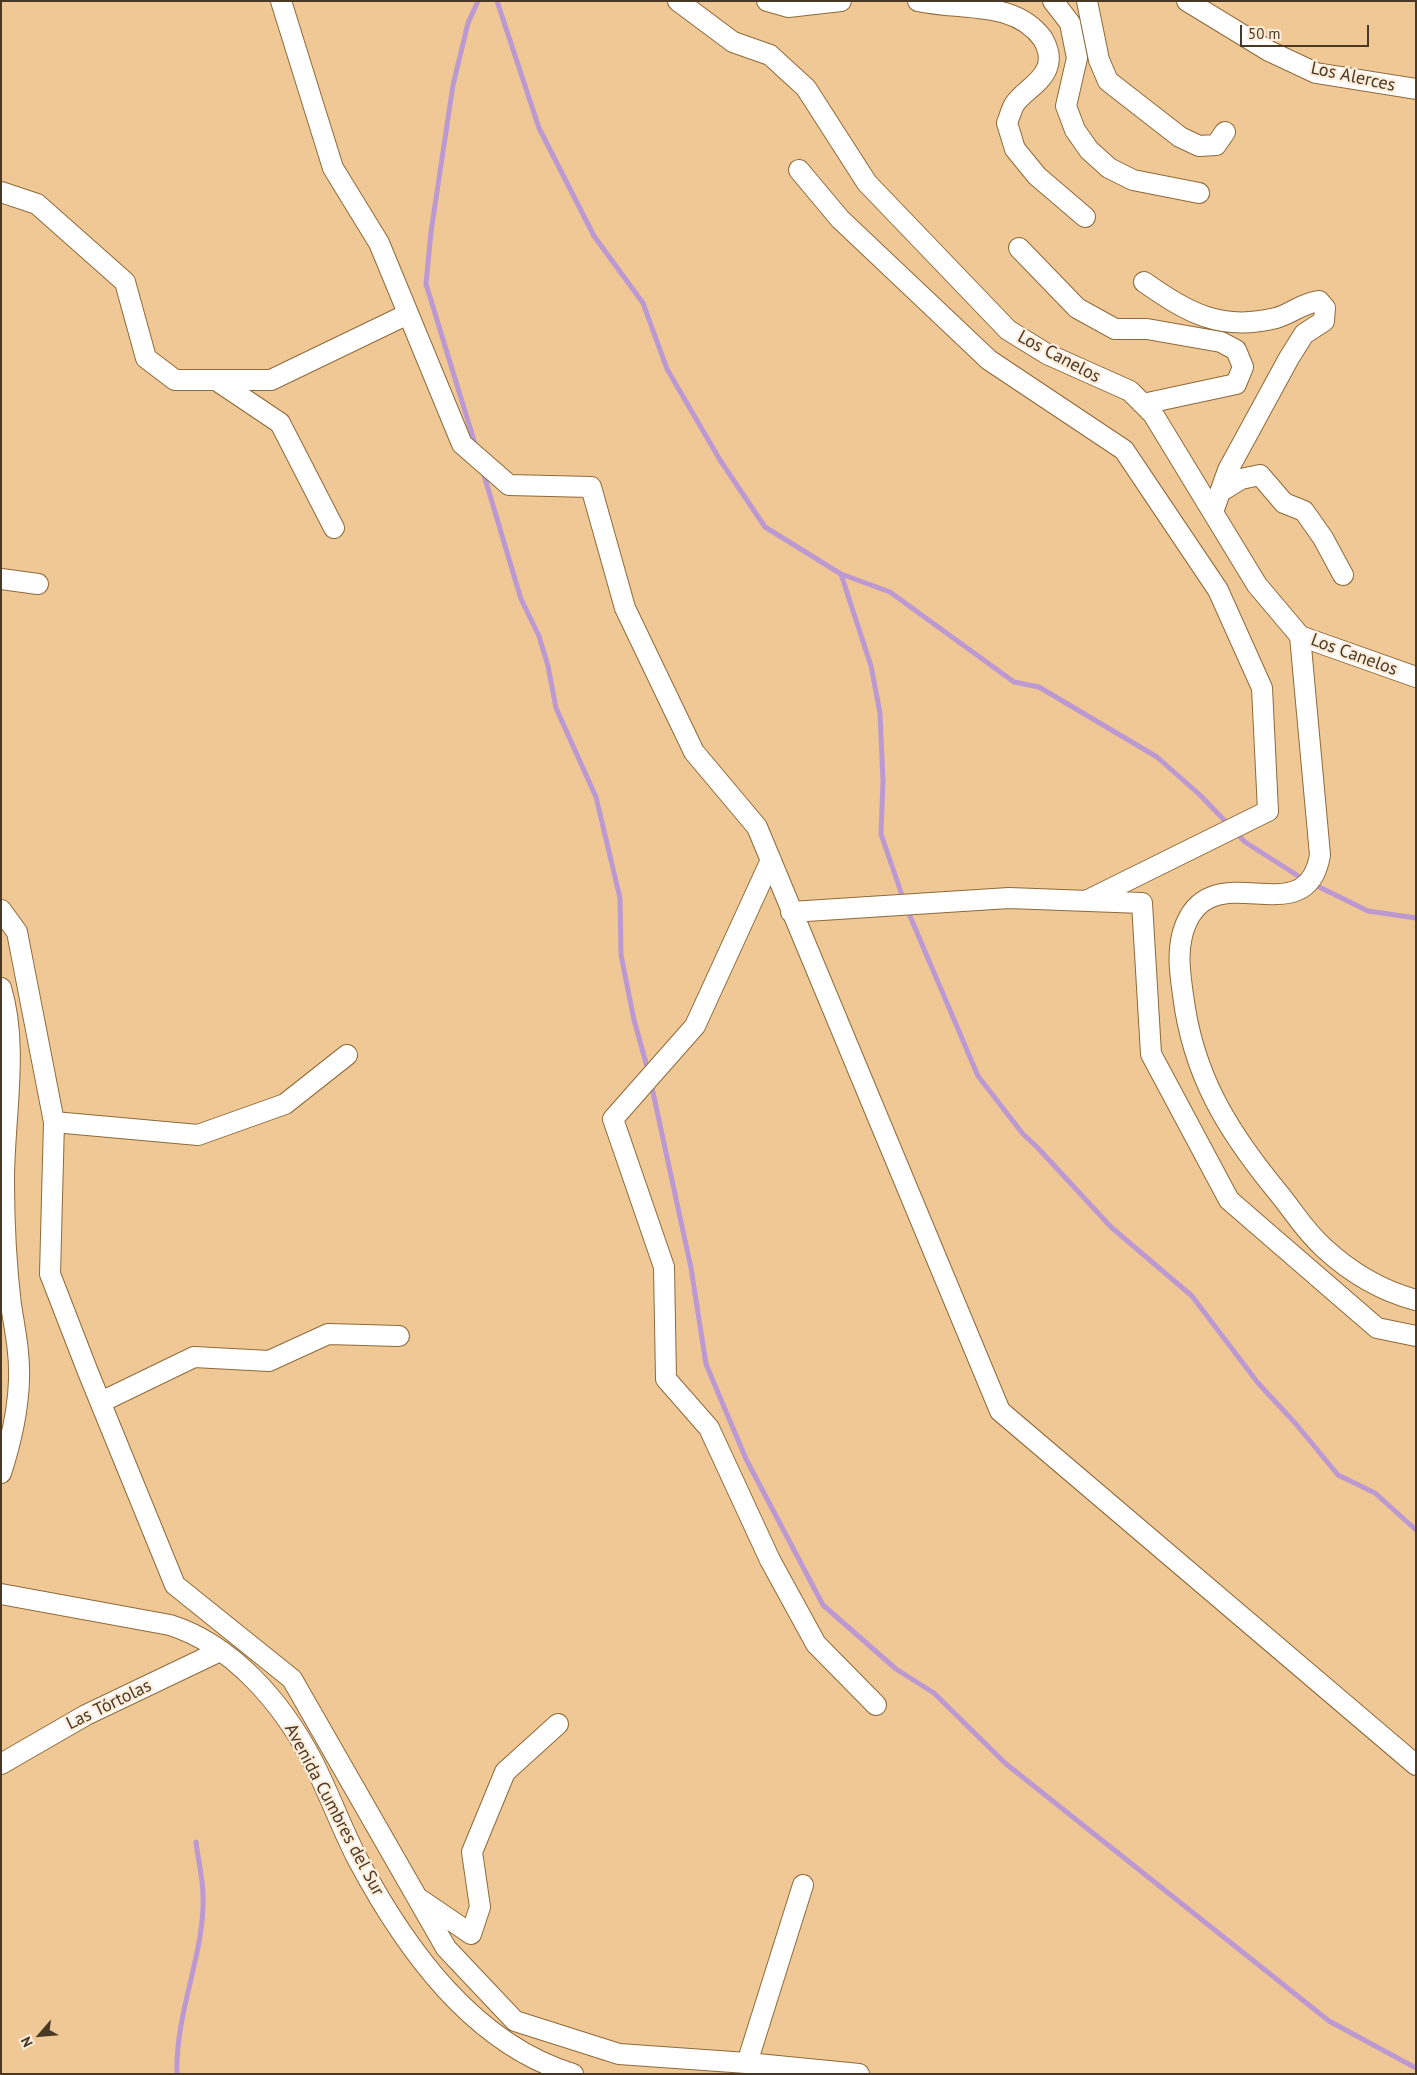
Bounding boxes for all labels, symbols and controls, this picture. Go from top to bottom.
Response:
scale bar [1242,15,1371,47]
text: 50 m [1248,24,1281,43]
street label: Los Alerces [1309,58,1397,96]
street label: Los Canelos [1014,326,1104,388]
street label: Los Canelos [1308,629,1400,681]
street label: Las Tórtolas [63,1675,155,1735]
street label: Avenida Cumbres del Sur [280,1720,388,1900]
north arrow [15,2010,65,2060]
text: N [17,2034,37,2050]

